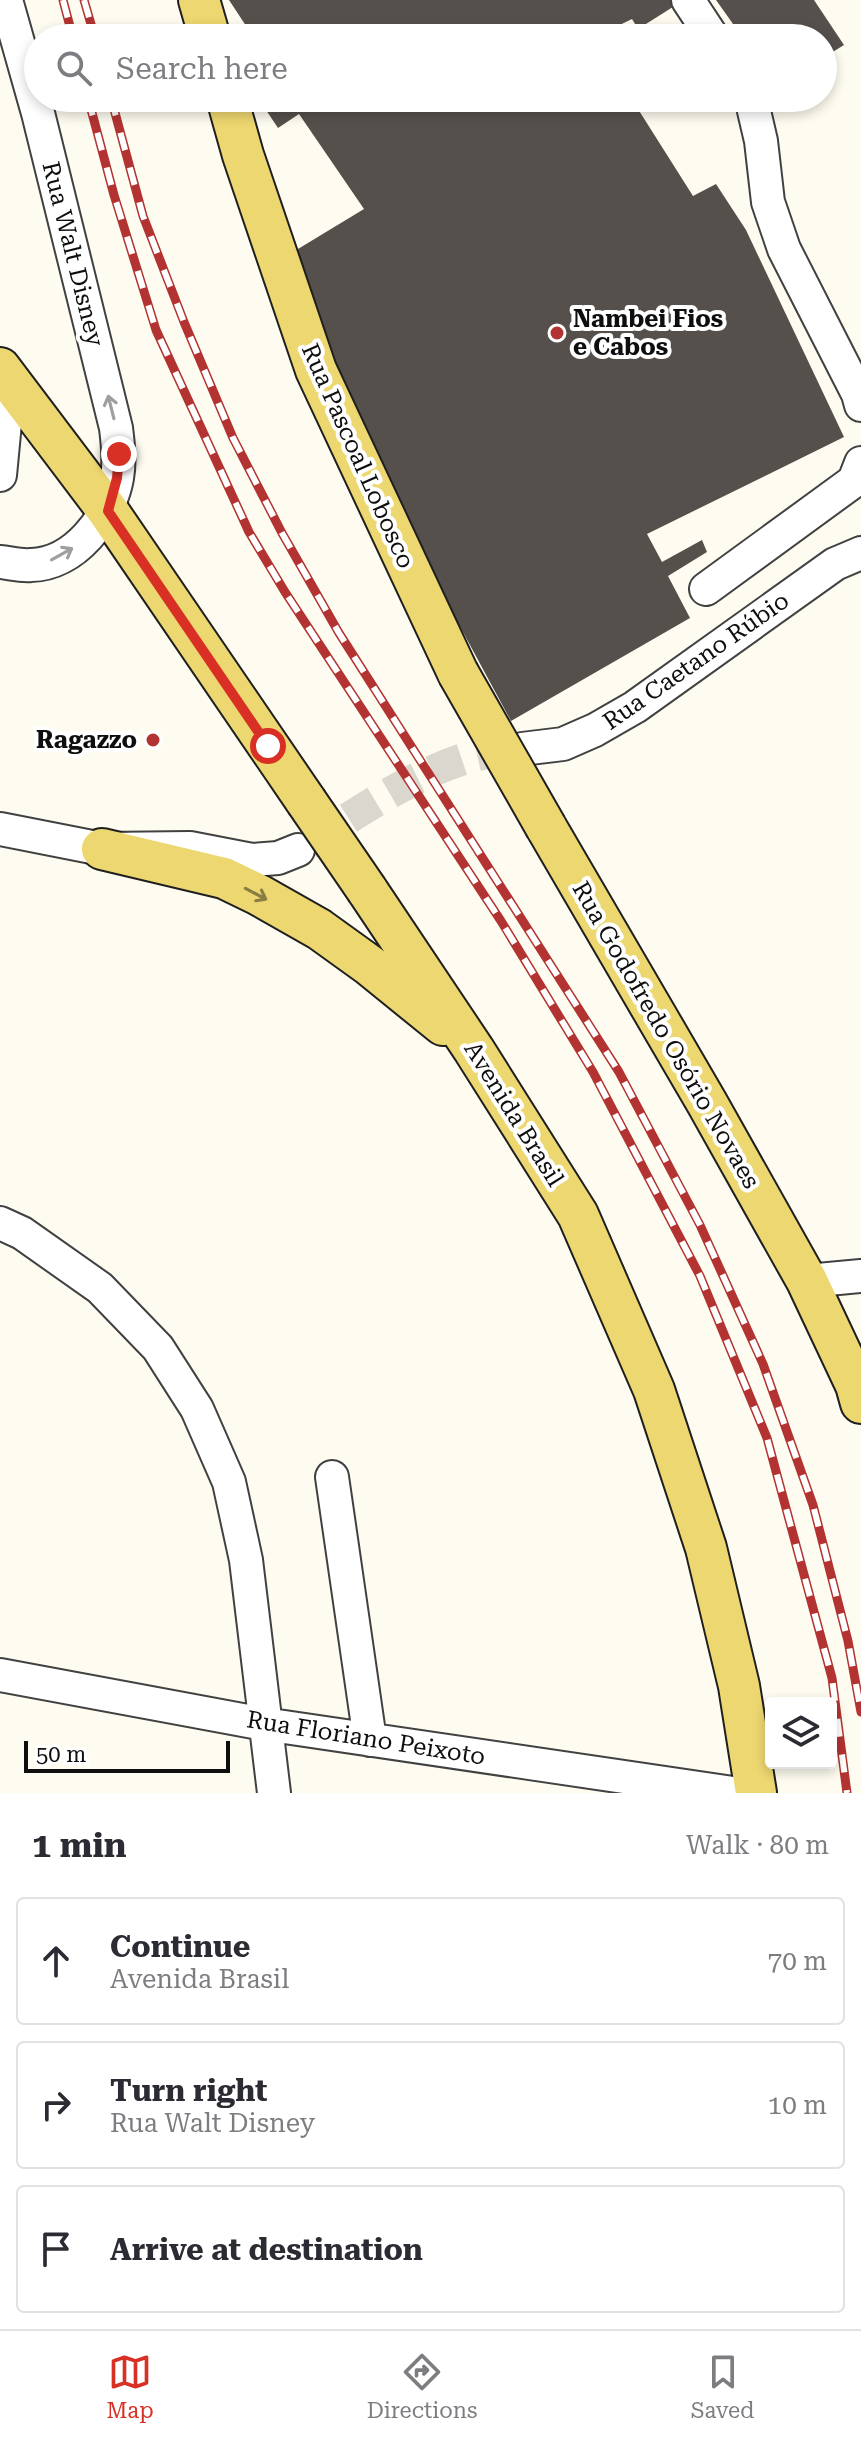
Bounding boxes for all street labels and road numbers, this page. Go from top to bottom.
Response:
street label: Rua Walt Disney [37,159,110,350]
street label: Rua Pascoal Lobosco [296,339,420,573]
street label: Rua Caetano Rúbio [598,586,794,736]
street label: Rua Godofredo Osório Novaes [566,877,766,1193]
street label: Avenida Brasil [458,1036,570,1192]
street label: Rua Floriano Peixoto [245,1705,487,1771]

